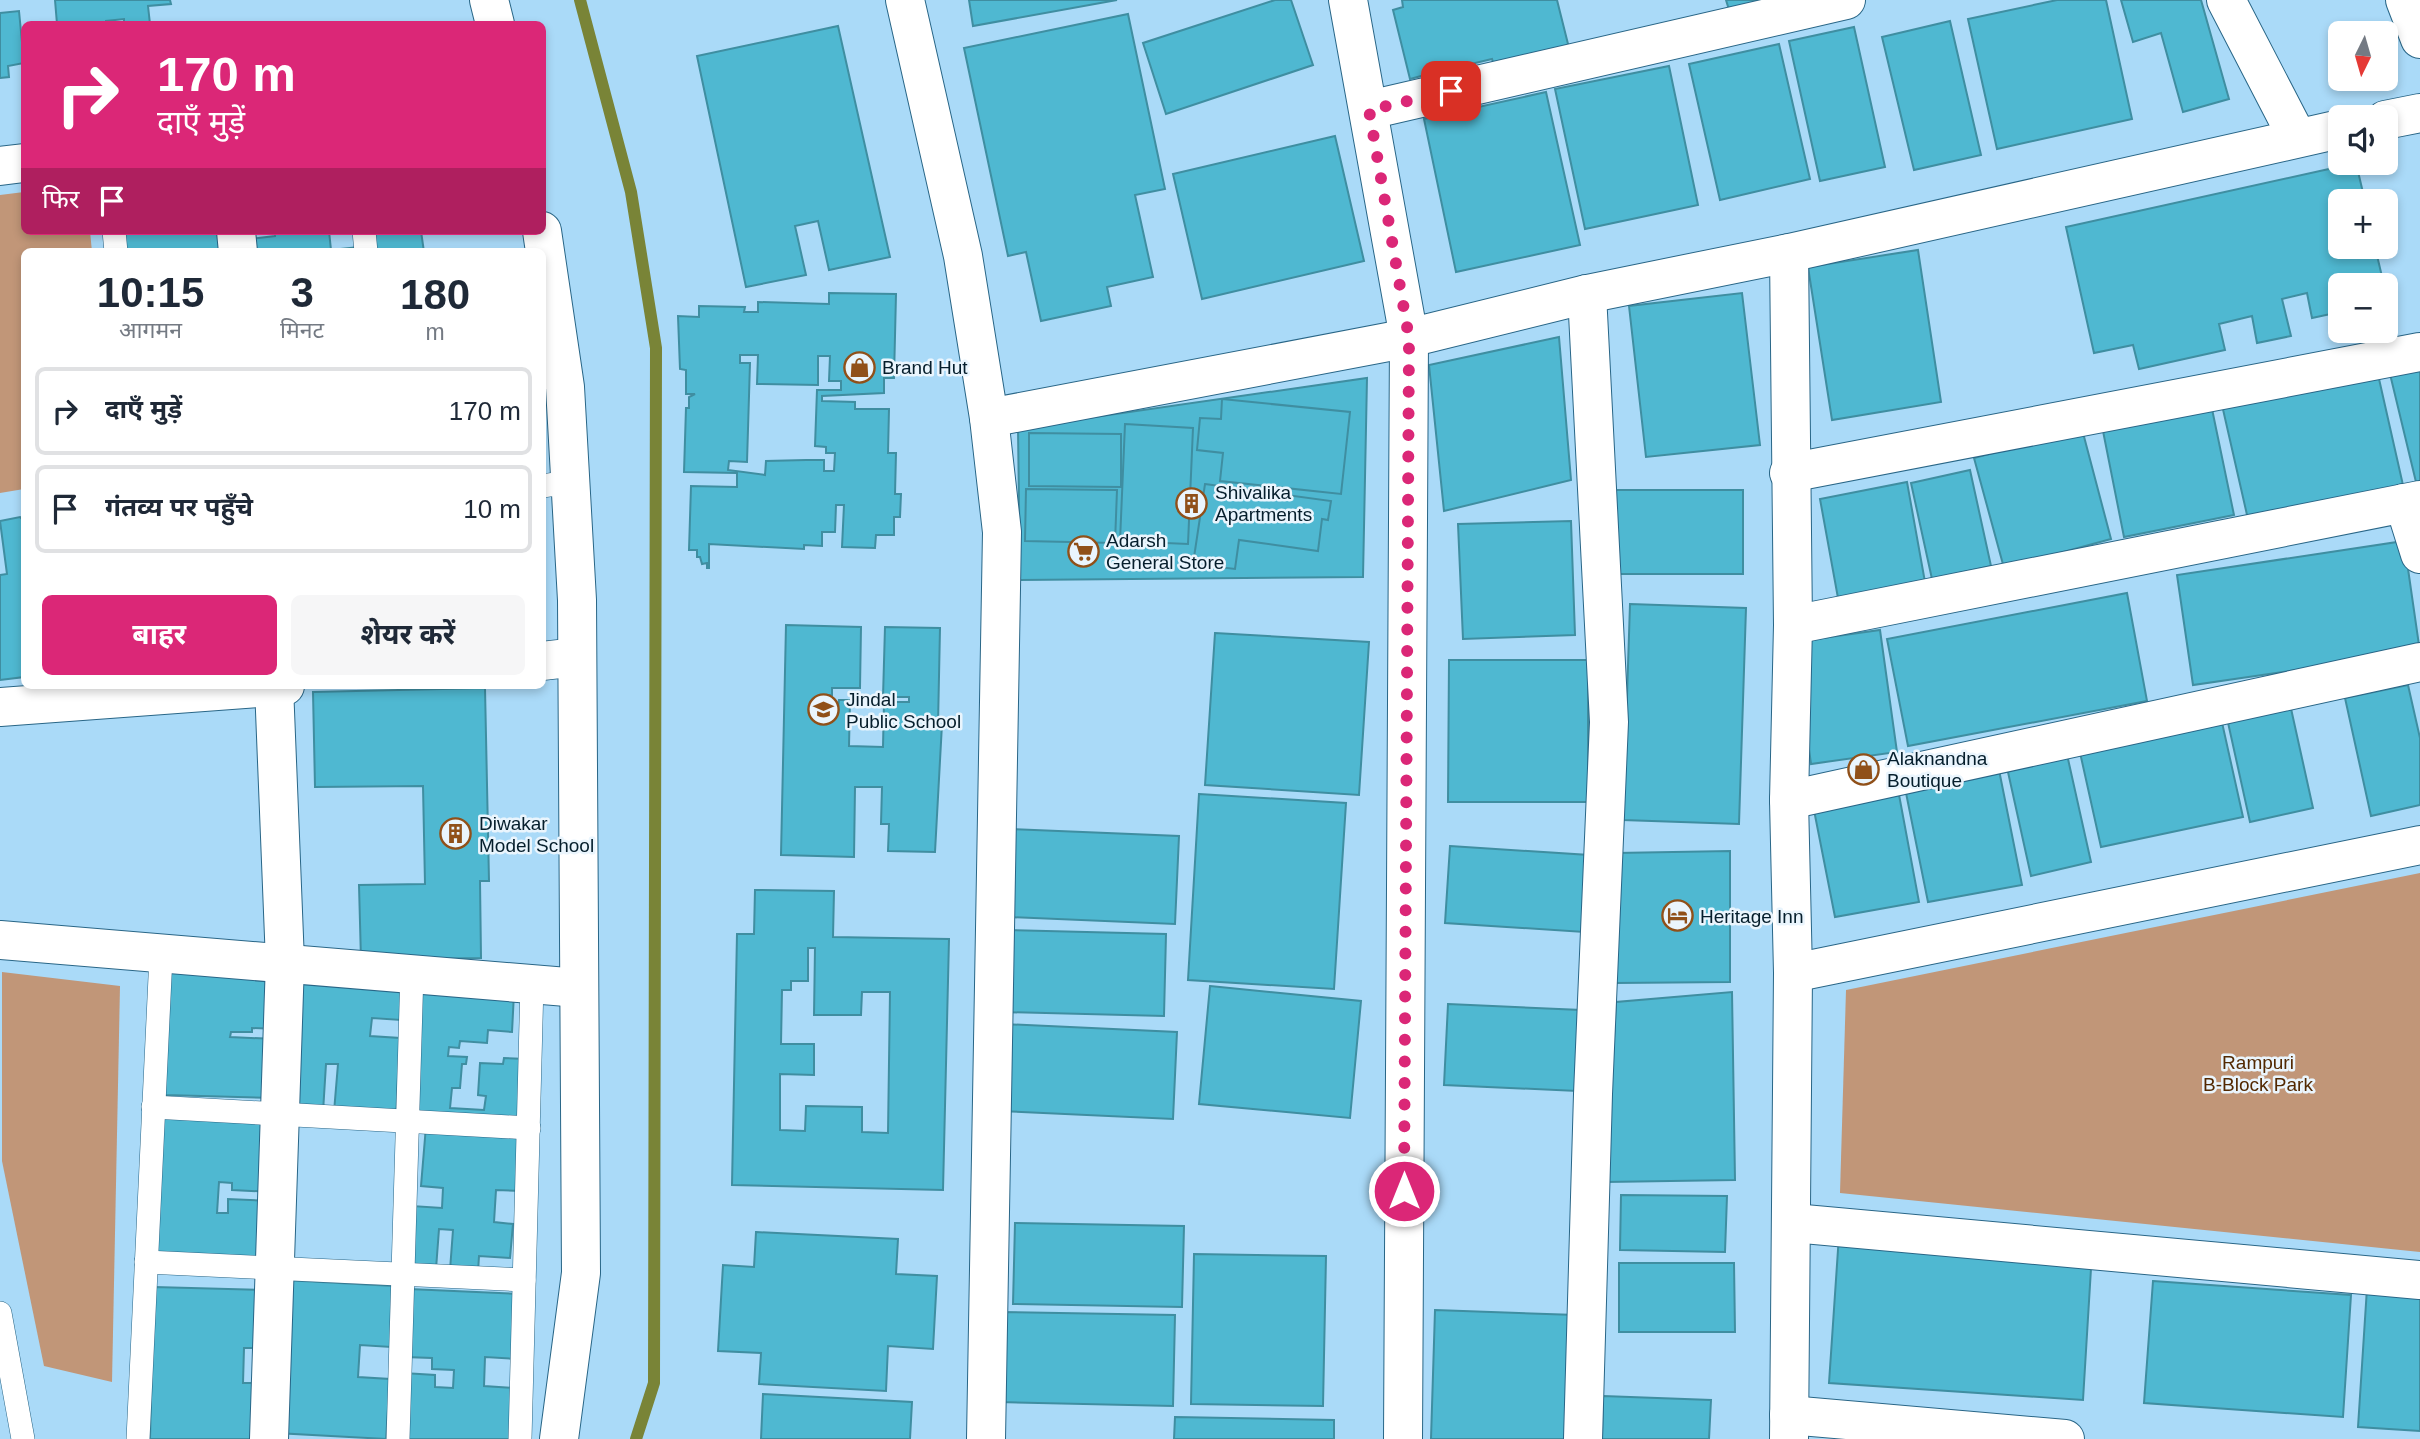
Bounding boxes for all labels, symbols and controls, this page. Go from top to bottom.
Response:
north arrow [2328,21,2398,91]
map controls [2328,21,2398,343]
text: 170 m [157,47,296,101]
icon: right [42,49,133,140]
pin [1421,61,1481,121]
icon: arrive [1432,72,1470,110]
text: दाएँ मुड़ें [157,104,245,140]
button: sound [2328,105,2398,175]
icon: arrive [93,182,131,220]
text: फिर [42,184,79,214]
button: + [2328,189,2398,259]
text: 10:15 [97,269,204,316]
text: 3 [290,269,314,316]
text: 180 [400,271,470,318]
button: − [2328,273,2398,343]
text: आगमन [119,317,182,343]
text: मिनट [280,317,324,343]
text: m [425,319,445,345]
shop icon: Brand Hut [842,350,876,384]
place label: Brand Hut [882,357,968,378]
icon: right [46,392,84,430]
text: दाएँ मुड़ें [105,394,182,424]
text: 170 m [449,396,521,426]
place label: Shivalika Apartments [1215,482,1312,525]
building icon: Shivalika Apartments [1175,486,1209,520]
icon: arrive [46,490,84,528]
text: गंतव्य पर पहुँचे [105,492,253,522]
text: 10 m [463,494,521,524]
place label: Adarsh General Store [1106,530,1224,573]
supermarket icon: Adarsh General Store [1066,534,1100,568]
button: बाहर [42,595,277,675]
button: शेयर करें [291,595,525,675]
place label: Jindal Public School [846,689,961,732]
school or university icon: Jindal Public School [806,693,840,727]
place label: Alaknandna Boutique [1887,748,1988,791]
shop icon: Alaknandna Boutique [1847,752,1881,786]
place label: Diwakar Model School [479,813,594,856]
building icon: Diwakar Model School [439,817,473,851]
hotel icon: Heritage Inn [1660,899,1694,933]
place label: Heritage Inn [1700,906,1804,927]
park label: Rampuri B-Block Park [2203,1052,2313,1095]
position arrow [1367,1154,1441,1228]

